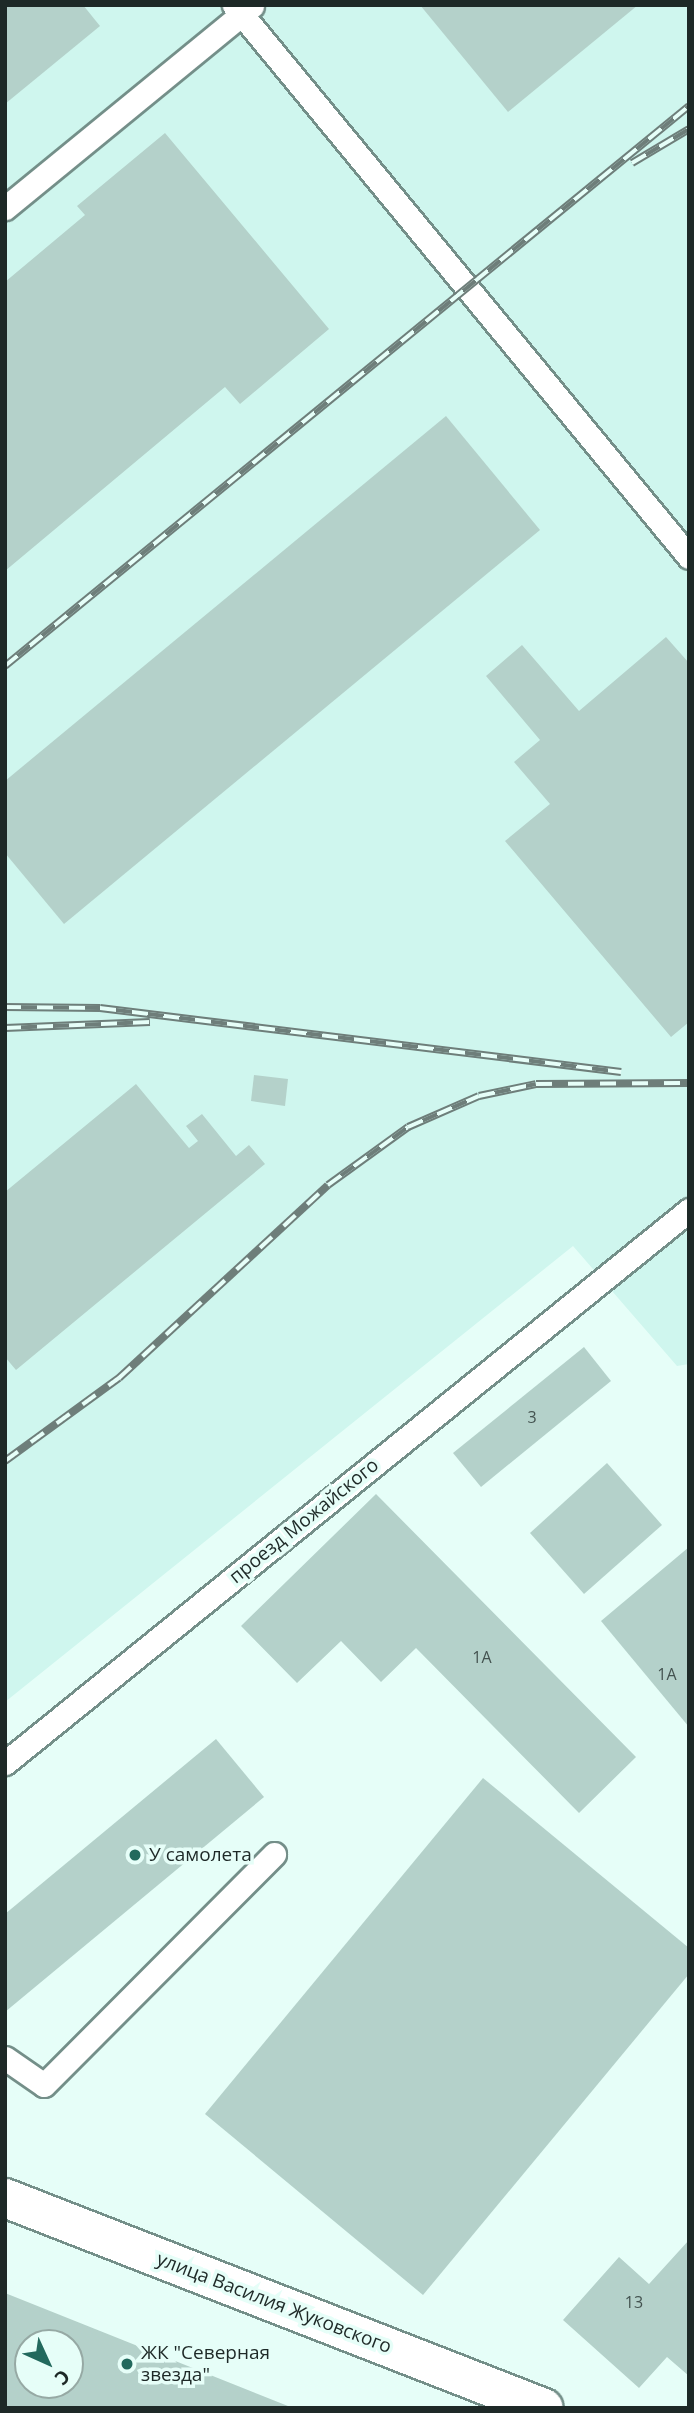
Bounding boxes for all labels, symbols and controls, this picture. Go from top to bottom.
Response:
house number: 3 [527,1407,537,1427]
street label: проезд Можайского [225,1454,383,1588]
house number: 1А [472,1647,492,1667]
house number: 1А [657,1664,677,1684]
place label: У самолета [149,1844,252,1866]
marker: У самолета [127,1847,143,1863]
street label: улица Василия Жуковского [153,2248,395,2358]
house number: 13 [625,2292,643,2312]
north arrow [14,2329,84,2399]
place label: ЖК "Северная звезда" [141,2342,270,2386]
marker: ЖК "Северная звезда" [119,2356,135,2372]
text: С [49,2364,76,2391]

